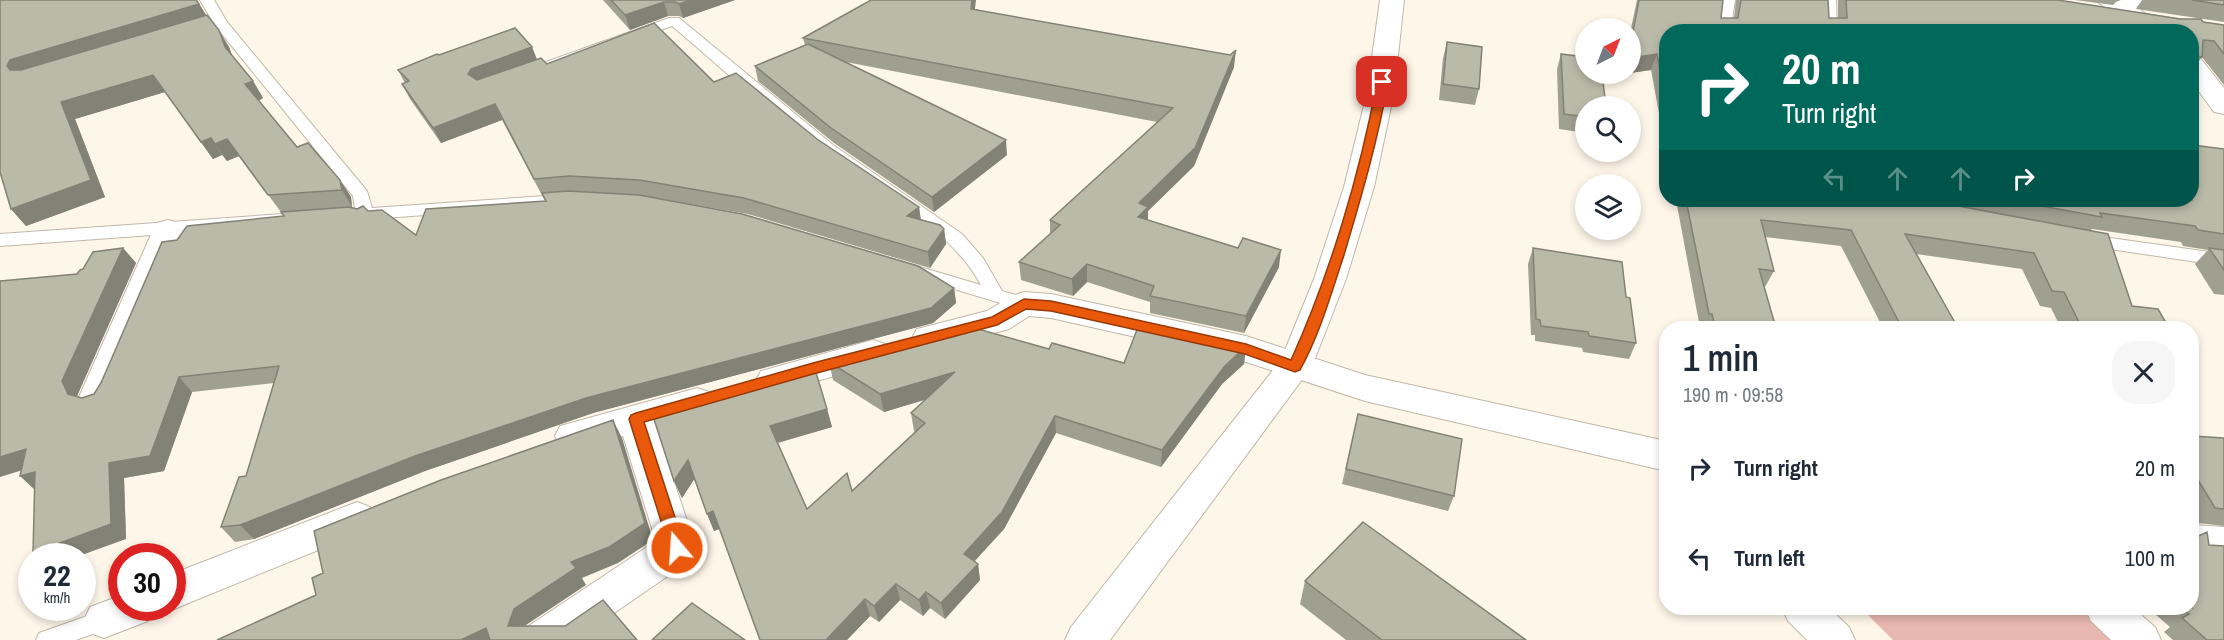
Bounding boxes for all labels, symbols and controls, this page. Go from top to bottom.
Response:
north arrow [1575,18,1641,84]
map controls [1575,18,1641,240]
text: 20 m [1782,41,1861,97]
icon: right [1683,48,1761,126]
pin [1356,56,1407,107]
icon: arrive [1365,65,1398,98]
text: Turn right [1782,95,1876,131]
button: search [1575,96,1641,162]
icon: left [1818,162,1851,195]
icon: ahead [1881,162,1914,195]
icon: ahead [1944,162,1977,195]
icon: right [2007,162,2040,195]
button: layers [1575,174,1641,240]
text: 1 min [1683,334,1759,382]
button: close [2112,341,2175,404]
text: 190 m · 09:58 [1683,381,1783,408]
icon: right [1683,452,1716,485]
text: Turn right [1734,453,1818,483]
text: 20 m [2135,453,2175,483]
position arrow [645,516,709,580]
icon: left [1683,542,1716,575]
speed limit sign: 30 [108,543,186,621]
text: Turn left [1734,543,1805,573]
text: 100 m [2125,543,2175,573]
text: 22 [43,555,71,595]
text: km/h [44,587,70,608]

